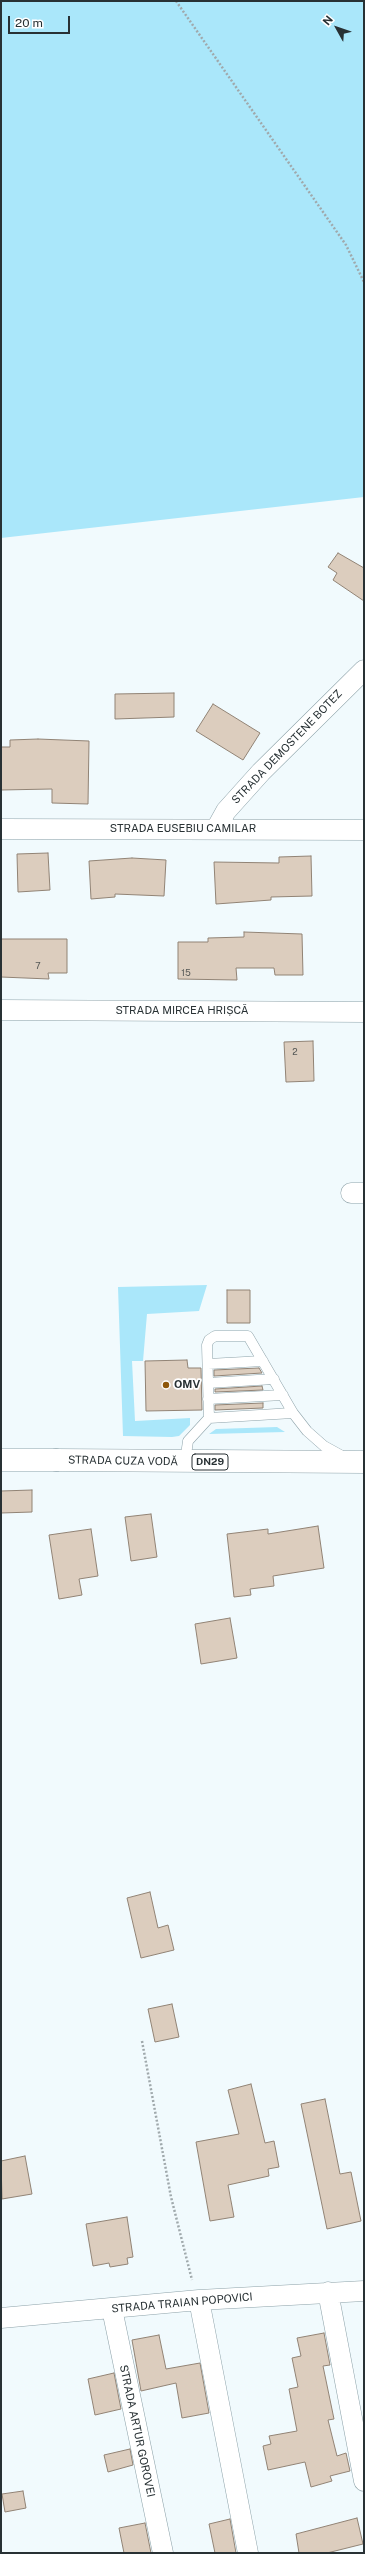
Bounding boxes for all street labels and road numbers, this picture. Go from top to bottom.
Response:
street label: STRADA DEMOSTENE BOTEZ [229,687,345,807]
street label: STRADA EUSEBIU CAMILAR [110,822,256,836]
street label: STRADA MIRCEA HRIȘCĂ [115,1004,249,1018]
street label: STRADA CUZA VODĂ [68,1453,178,1469]
road number: DN29 [192,1454,228,1470]
street label: STRADA TRAIAN POPOVICI [111,2290,253,2316]
street label: STRADA ARTUR GOROVEI [117,2364,157,2498]

